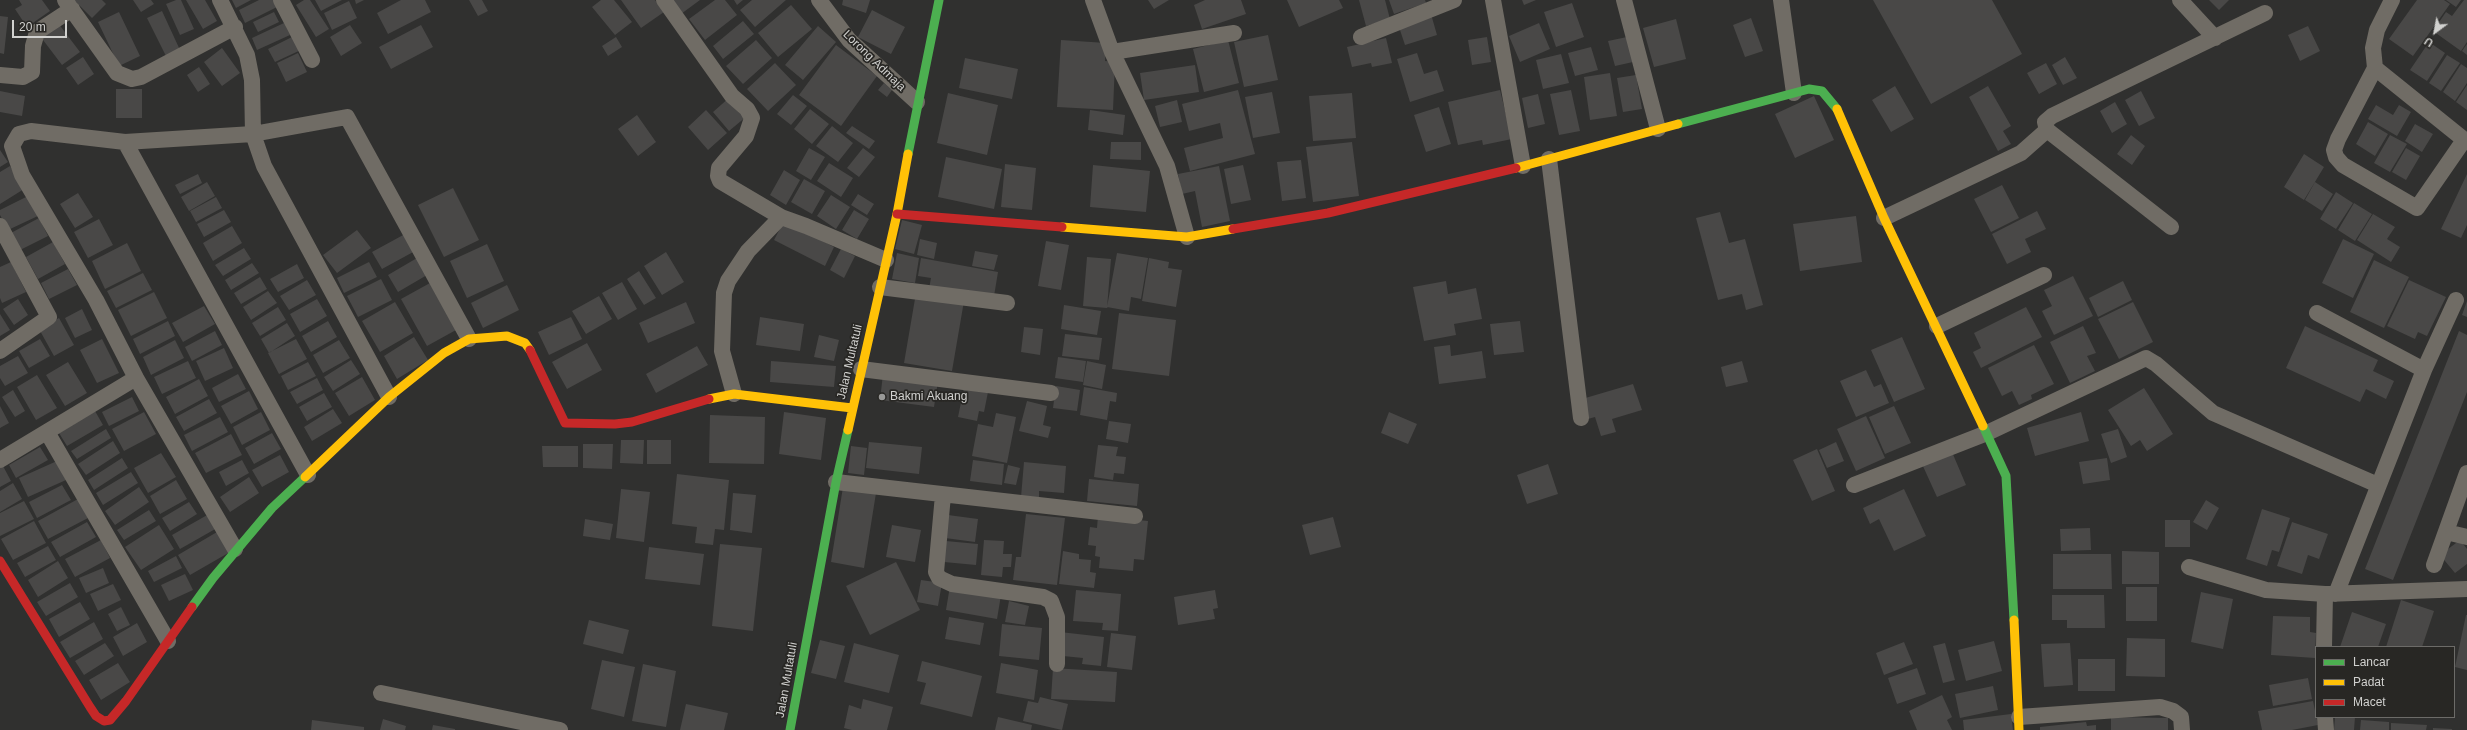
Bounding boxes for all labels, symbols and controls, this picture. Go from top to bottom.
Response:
scale bar [14,12,69,38]
north arrow [2415,12,2455,52]
text: 20 m [19,20,46,34]
street label: Lorong Admaja [840,28,908,94]
text: U [2422,35,2435,49]
street label: Jalan Multatuli [834,323,866,401]
place label: Bakmi Akuang [890,390,967,404]
marker: Bakmi Akuang [877,392,887,402]
street label: Jalan Multatuli [773,641,801,719]
legend [2315,646,2455,718]
text: Lancar [2353,655,2390,669]
text: Padat [2353,675,2384,689]
text: Macet [2353,695,2386,709]

